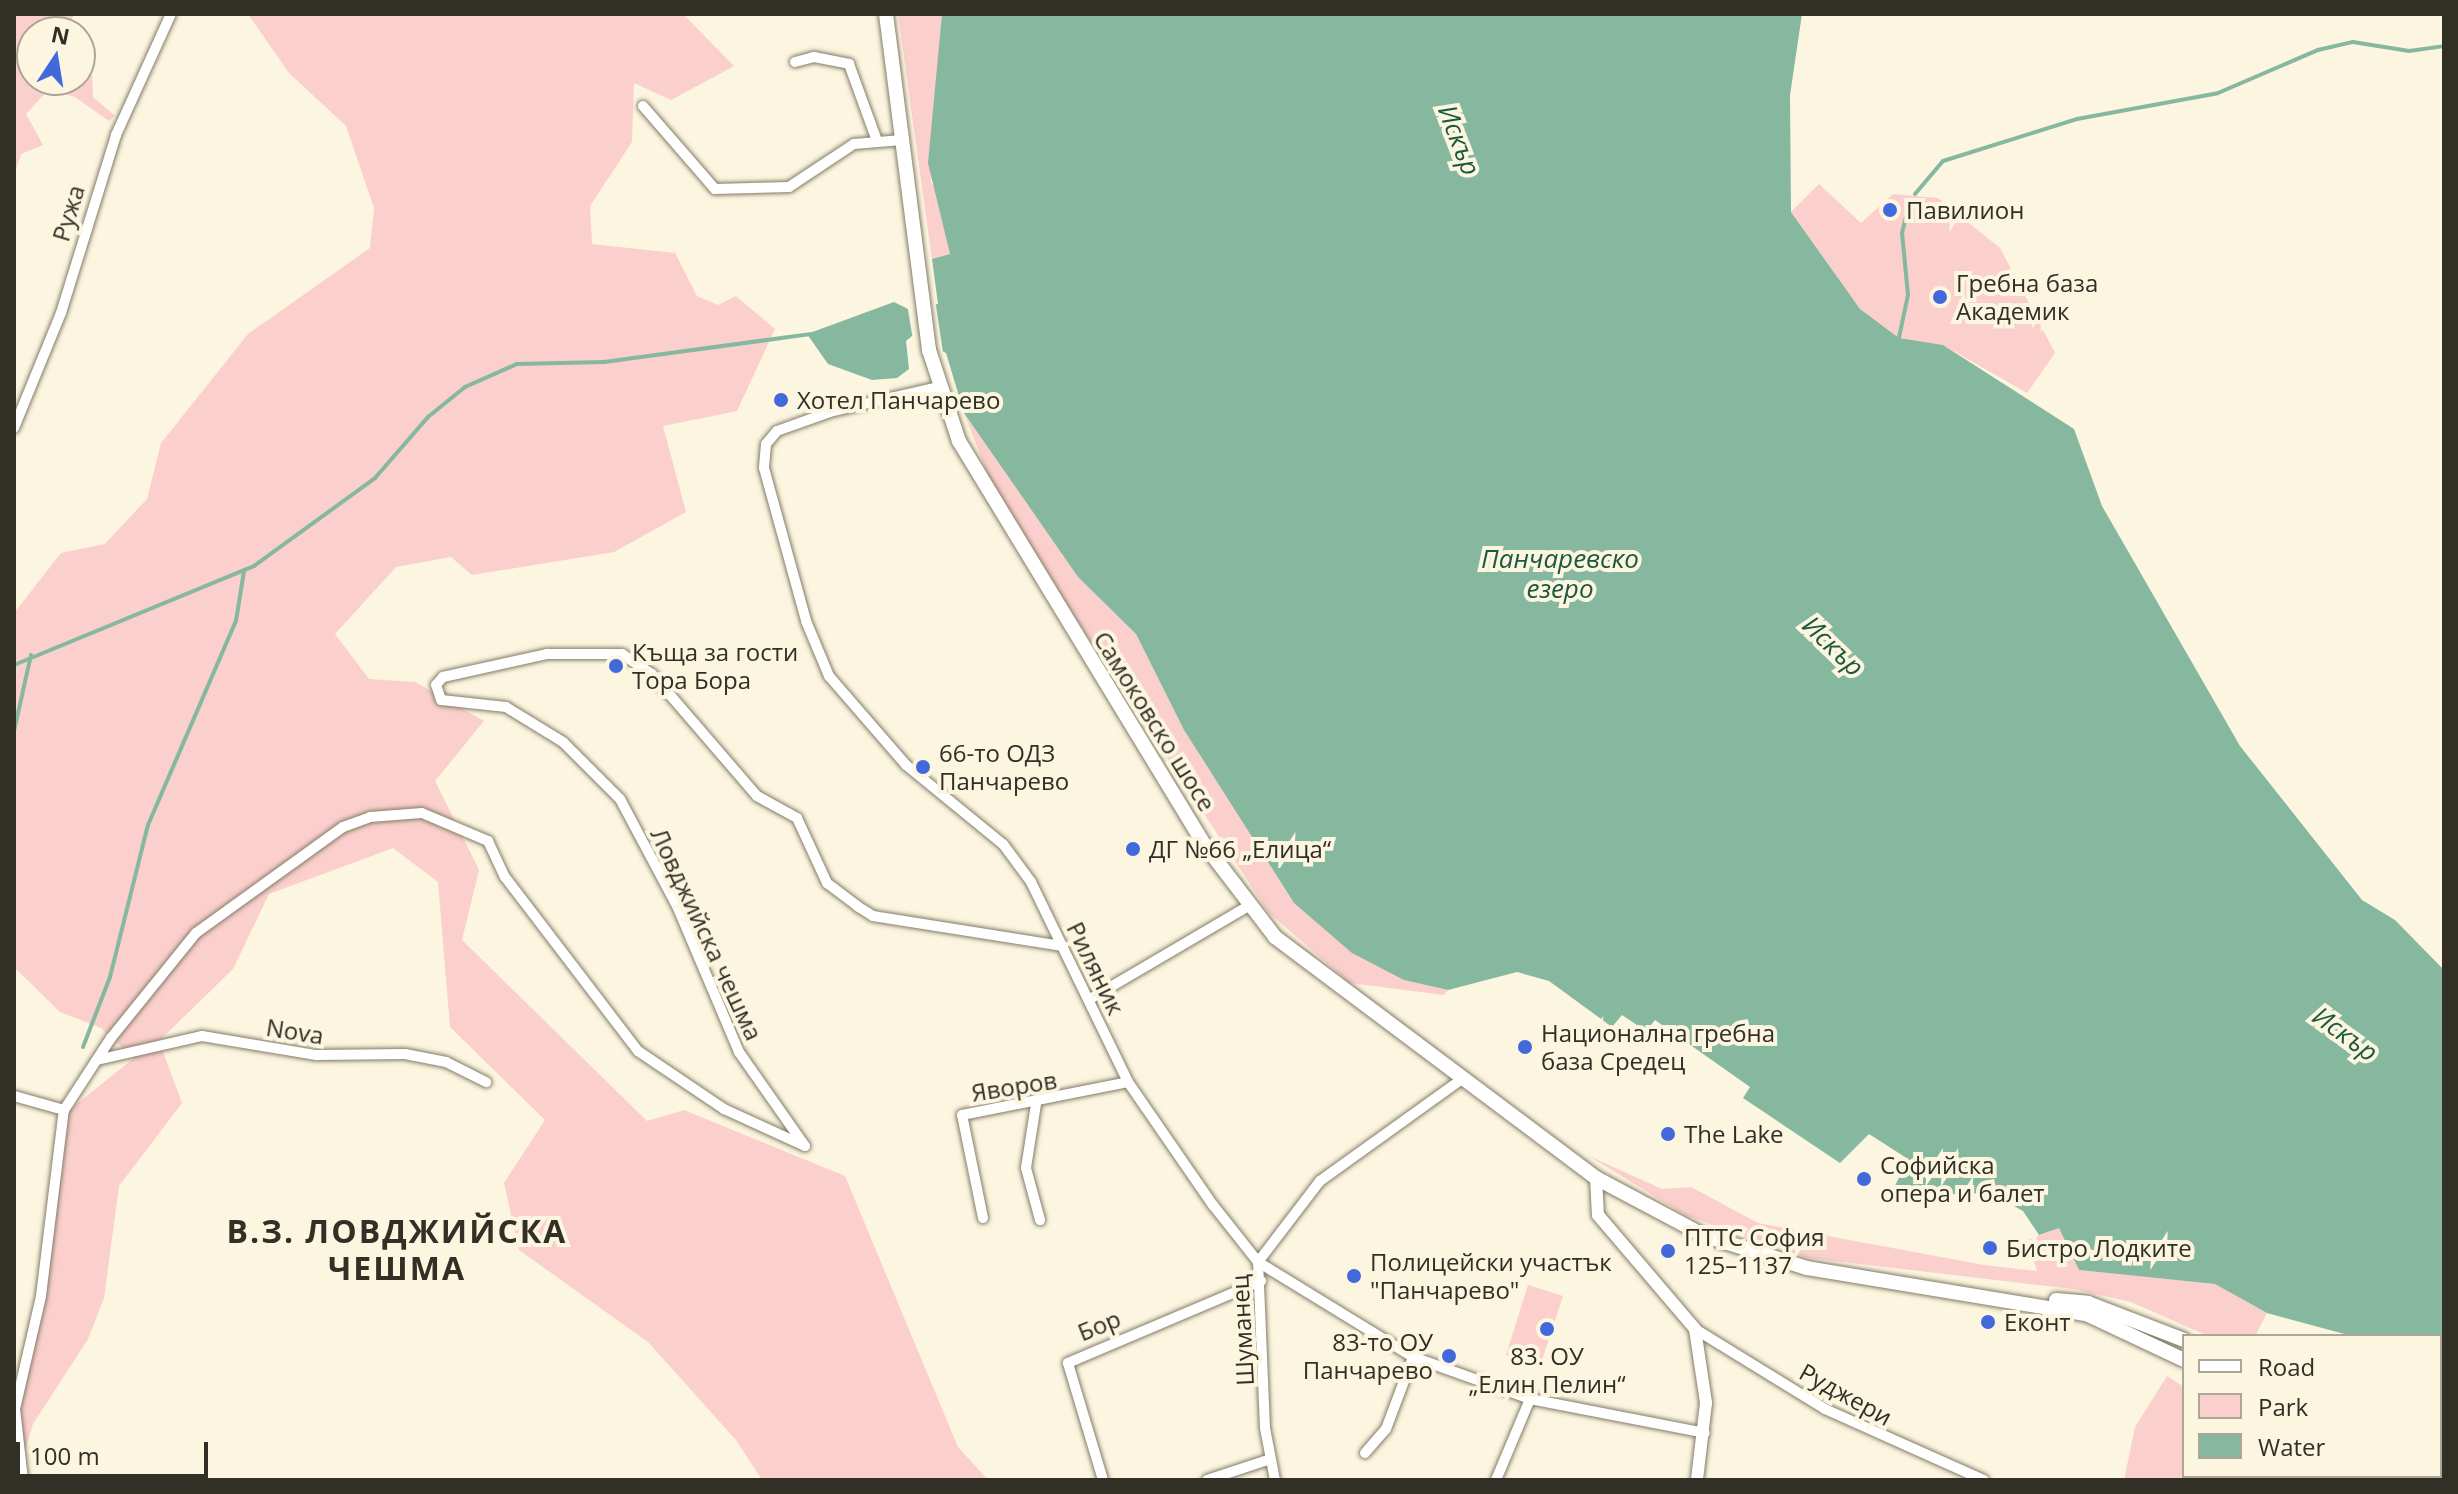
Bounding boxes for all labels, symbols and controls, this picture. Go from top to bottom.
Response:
north arrow [16,16,96,96]
text: N [49,18,72,51]
water label: Искър [1431,100,1487,180]
street label: Ружа [46,181,90,245]
place label: Павилион [1906,196,2024,224]
marker: Павилион [1881,201,1899,219]
place label: Гребна база Академик [1956,269,2098,325]
marker: Гребна база Академик [1931,288,1949,306]
place label: Хотел Панчарево [797,386,1000,414]
marker: Хотел Панчарево [772,391,790,409]
water label: Панчаревско езеро [1481,543,1639,604]
water label: Искър [1796,609,1870,683]
street label: Самоковско шосе [1088,626,1222,816]
place label: Къща за гости Тора Бора [632,638,798,694]
marker: Къща за гости Тора Бора [607,657,625,675]
place label: 66-то ОДЗ Панчарево [939,739,1069,795]
marker: 66-то ОДЗ Панчарево [914,758,932,776]
street label: Ловджийска чешма [645,823,769,1045]
place label: ДГ №66 „Елица“ [1149,835,1331,863]
marker: ДГ №66 „Елица“ [1124,840,1142,858]
street label: Риляник [1061,917,1131,1019]
water label: Искър [2306,1000,2384,1068]
street label: Nova [264,1012,326,1050]
place label: Национална гребна база Средец [1541,1019,1775,1075]
marker: Национална гребна база Средец [1516,1038,1534,1056]
street label: Яворов [969,1065,1059,1107]
place label: The Lake [1684,1120,1784,1148]
marker: The Lake [1659,1125,1677,1143]
place label: Софийска опера и балет [1880,1151,2045,1207]
marker: Софийска опера и балет [1855,1170,1873,1188]
district label: В.З. ЛОВДЖИЙСКА ЧЕШМА [227,1213,567,1288]
place label: ПТТС София 125–1137 [1684,1223,1825,1279]
place label: Бистро Лодките [2006,1234,2192,1262]
marker: Бистро Лодките [1981,1239,1999,1257]
marker: ПТТС София 125–1137 [1659,1242,1677,1260]
place label: Полицейски участък "Панчарево" [1370,1248,1612,1304]
marker: Полицейски участък "Панчарево" [1345,1267,1363,1285]
street label: Шуманец [1225,1274,1259,1386]
street label: Бор [1073,1303,1125,1347]
place label: Еконт [2004,1308,2071,1336]
marker: Еконт [1979,1313,1997,1331]
marker: 83. ОУ „Елин Пелин“ [1538,1320,1556,1338]
place label: 83-то ОУ Панчарево [1303,1328,1433,1384]
legend [2182,1334,2442,1478]
place label: 83. ОУ „Елин Пелин“ [1468,1342,1626,1398]
marker: 83-то ОУ Панчарево [1440,1347,1458,1365]
text: Road [2258,1350,2315,1383]
street label: Руджери [1795,1357,1897,1431]
text: Park [2258,1390,2308,1423]
scale bar [20,1426,212,1476]
text: Water [2258,1430,2325,1463]
text: 100 m [30,1439,100,1472]

